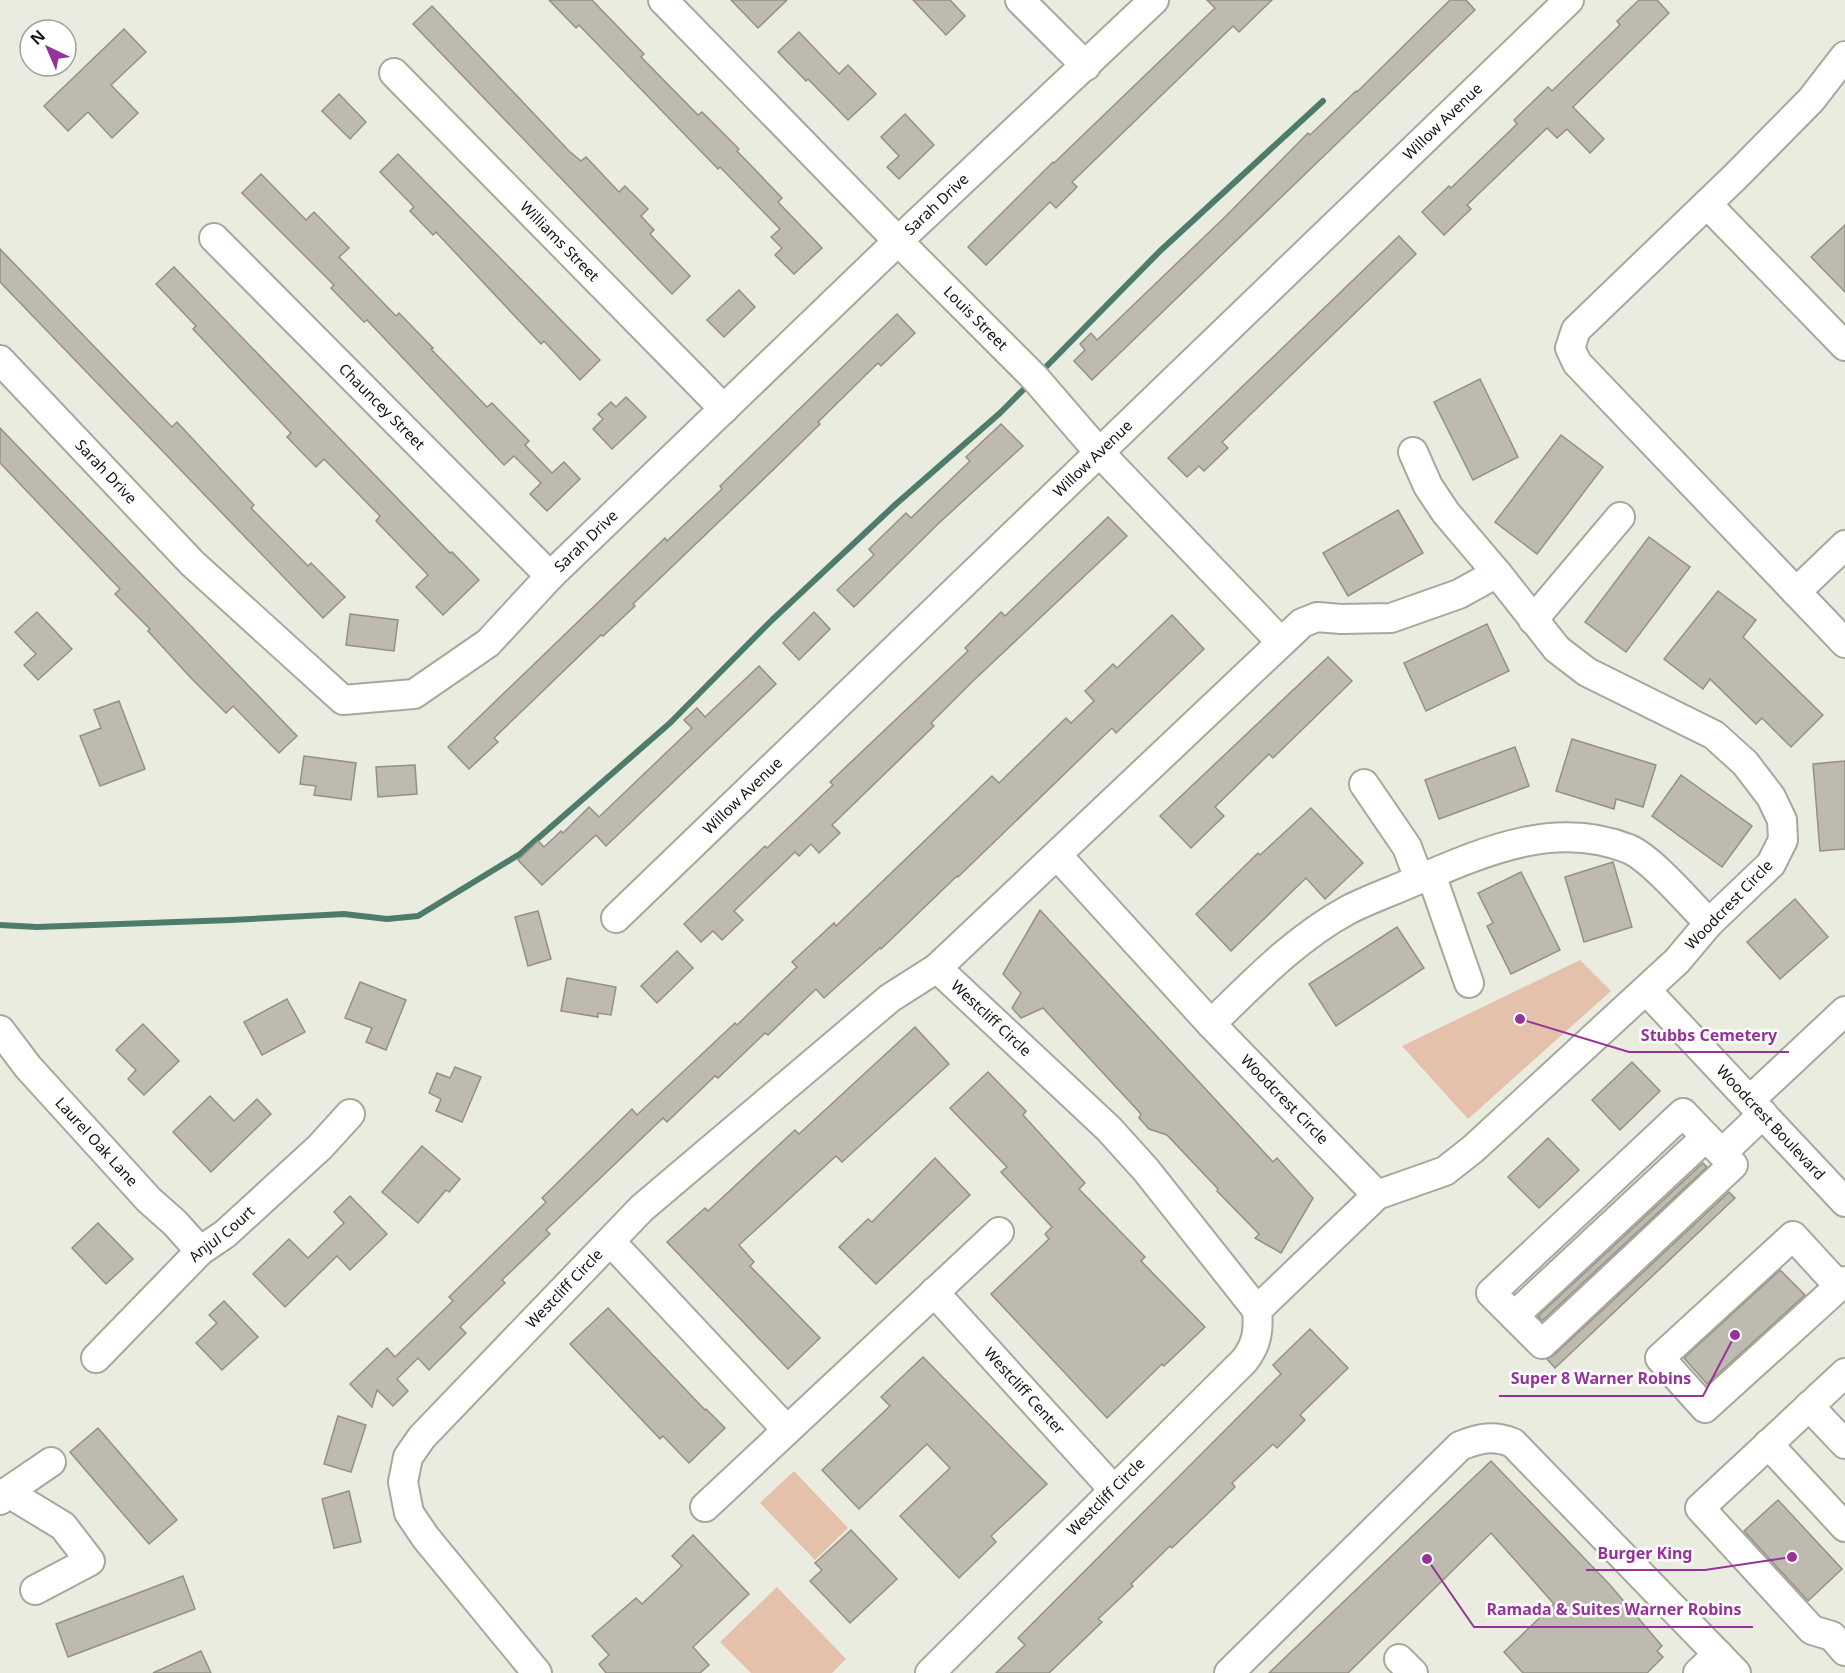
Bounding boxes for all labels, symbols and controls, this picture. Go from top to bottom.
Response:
north arrow [18,18,78,78]
text: N [25,25,50,50]
street label: Willow Avenue [1398,78,1486,164]
street label: Sarah Drive [900,169,973,239]
street label: Williams Street [516,196,604,286]
street label: Louis Street [940,281,1013,355]
street label: Chauncey Street [335,358,430,454]
street label: Willow Avenue [1048,415,1136,501]
street label: Sarah Drive [71,435,142,508]
street label: Sarah Drive [549,505,622,576]
street label: Willow Avenue [698,752,786,838]
street label: Woodcrest Circle [1680,855,1776,954]
street label: Westcliff Circle [947,975,1036,1060]
callout: Stubbs Cemetery [1629,1018,1789,1052]
text: Stubbs Cemetery [1641,1024,1778,1046]
street label: Woodcrest Circle [1237,1050,1333,1148]
street label: Woodcrest Boulevard [1712,1060,1830,1184]
street label: Laurel Oak Lane [51,1093,143,1190]
street label: Anjul Court [184,1200,259,1266]
street label: Westcliff Circle [521,1244,606,1332]
street label: Westcliff Center [980,1343,1070,1438]
callout: Super 8 Warner Robins [1499,1362,1703,1396]
text: Super 8 Warner Robins [1511,1367,1691,1389]
street label: Westcliff Circle [1062,1453,1149,1540]
callout: Burger King [1586,1536,1705,1570]
text: Burger King [1598,1542,1692,1564]
callout: Ramada & Suites Warner Robins [1474,1593,1753,1627]
text: Ramada & Suites Warner Robins [1487,1598,1741,1620]

